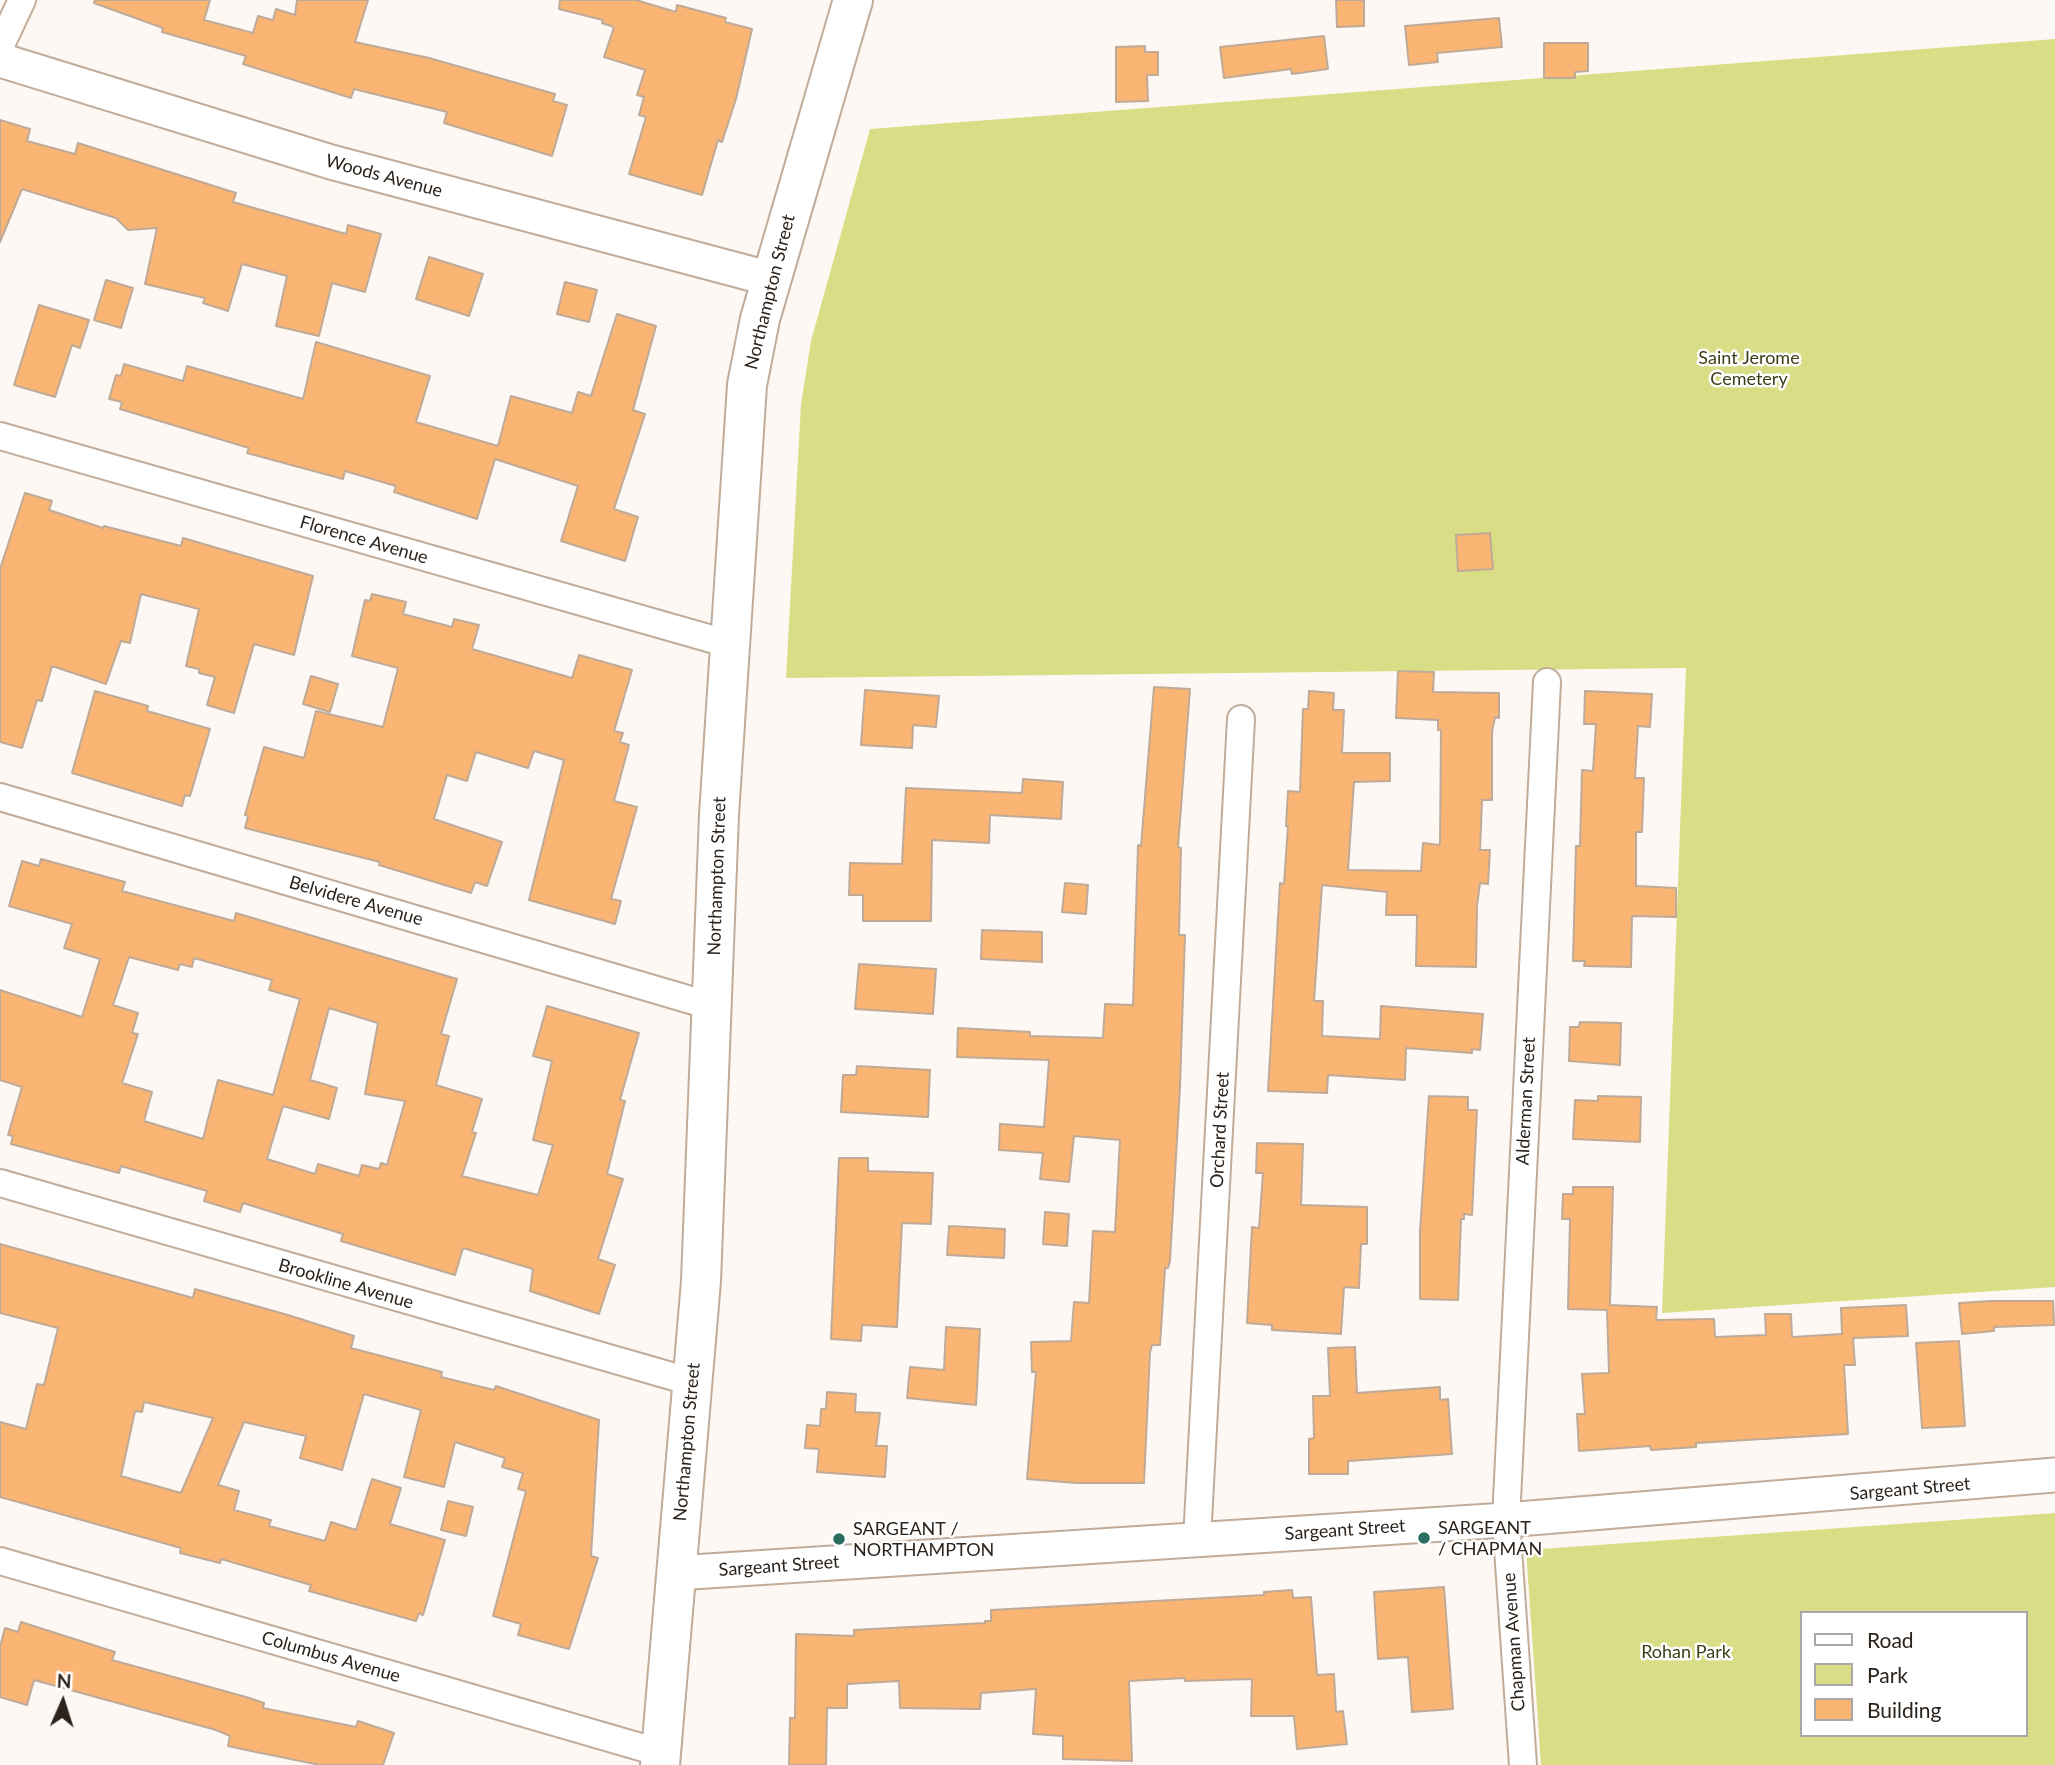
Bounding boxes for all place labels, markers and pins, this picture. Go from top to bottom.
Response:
place label: SARGEANT / CHAPMAN [1438,1517,1542,1560]
place label: SARGEANT / NORTHAMPTON [853,1518,994,1560]
marker: SARGEANT / CHAPMAN [1416,1530,1432,1546]
marker: SARGEANT / NORTHAMPTON [831,1531,847,1547]

